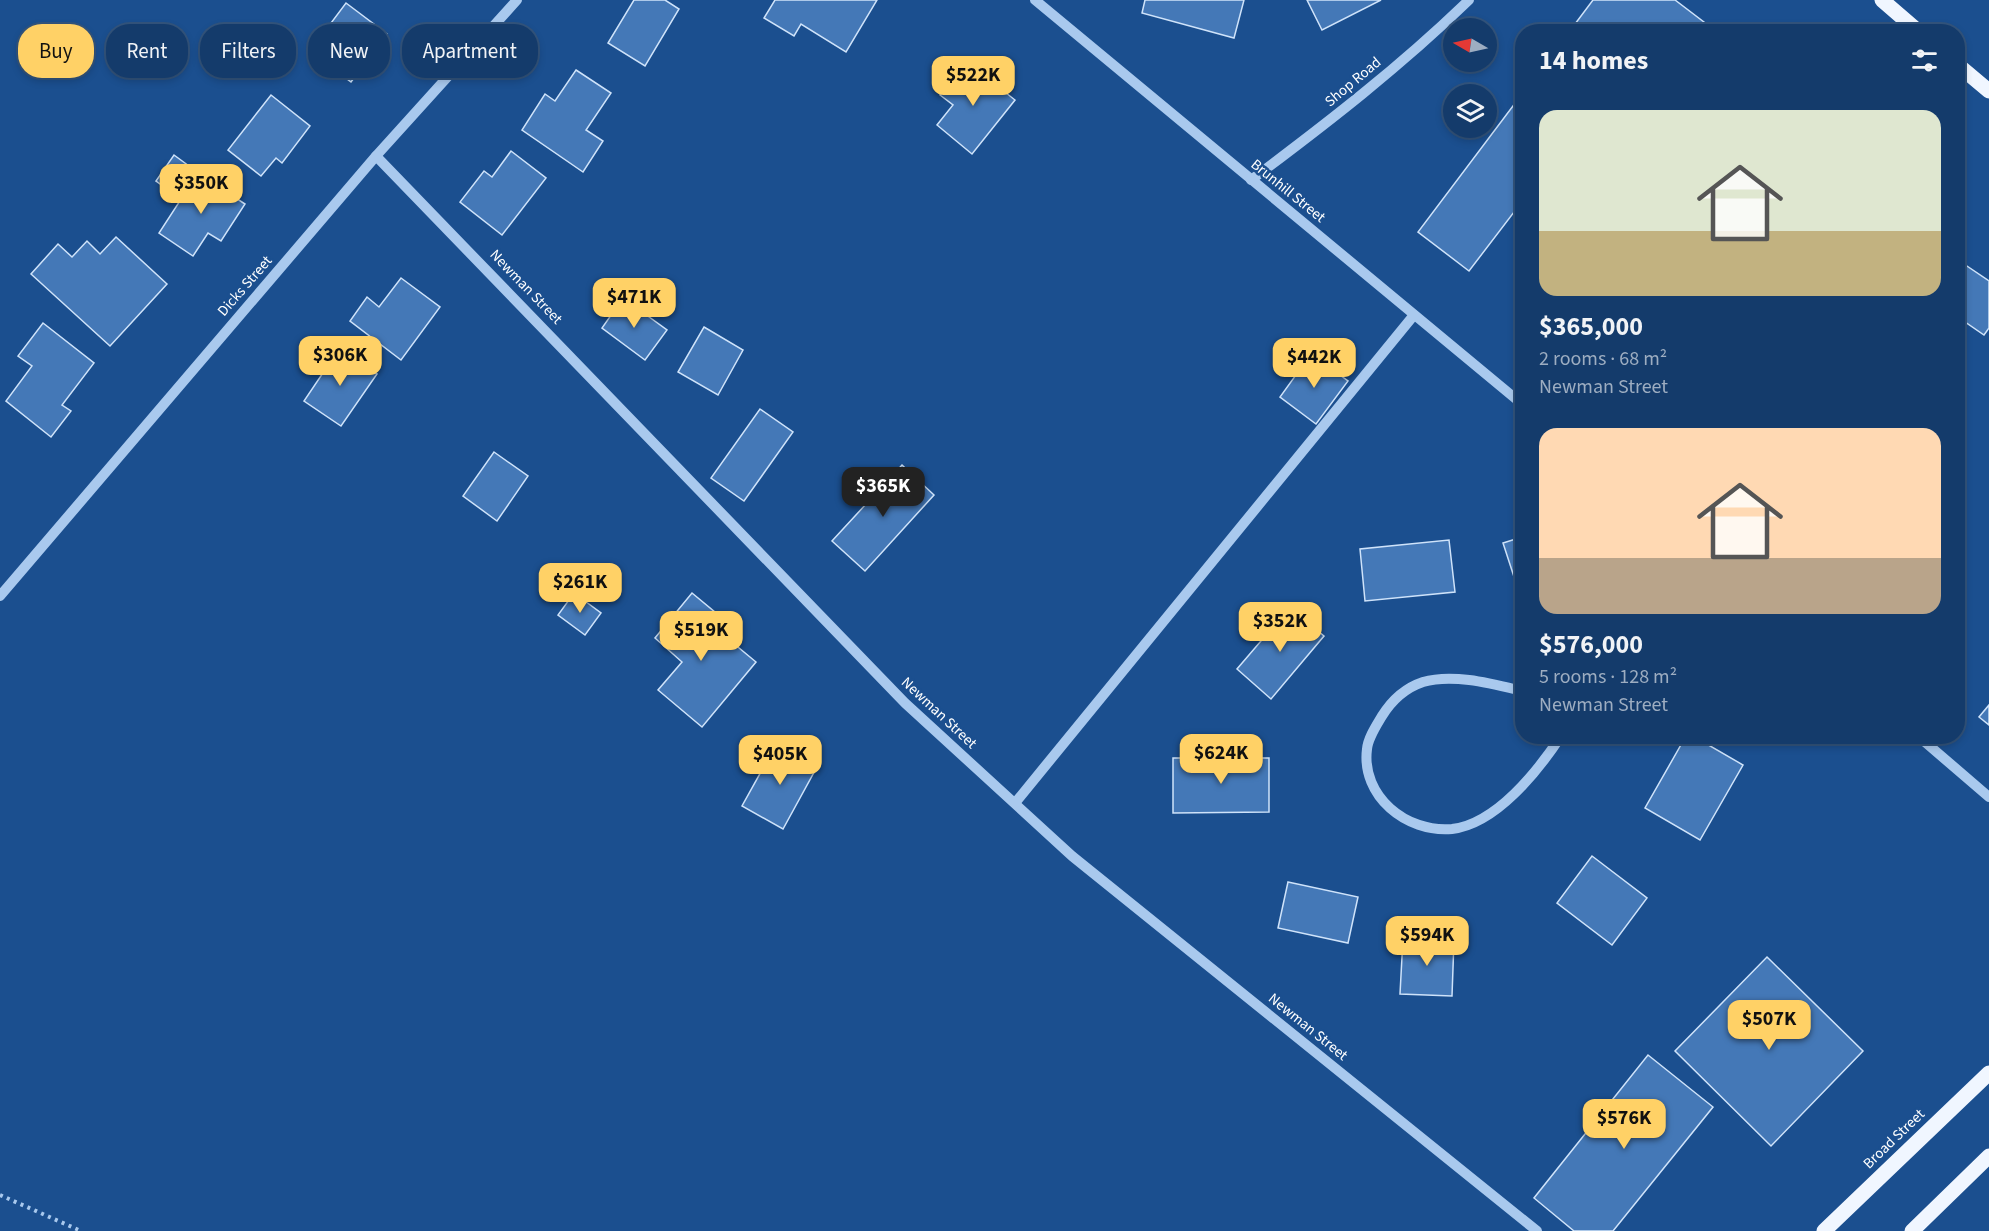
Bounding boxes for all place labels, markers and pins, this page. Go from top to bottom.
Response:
pin: $522K [931,56,1015,107]
pin: $350K [159,164,243,215]
pin: $471K [592,278,676,329]
pin: $306K [298,336,382,387]
pin: $442K [1272,338,1356,389]
pin: $365K [841,467,925,518]
pin: $261K [538,563,622,614]
pin: $352K [1238,602,1322,653]
pin: $519K [659,611,743,662]
pin: $624K [1179,734,1263,785]
pin: $405K [738,735,822,786]
pin: $594K [1385,916,1469,967]
pin: $507K [1727,1000,1811,1051]
pin: $576K [1582,1099,1666,1150]

